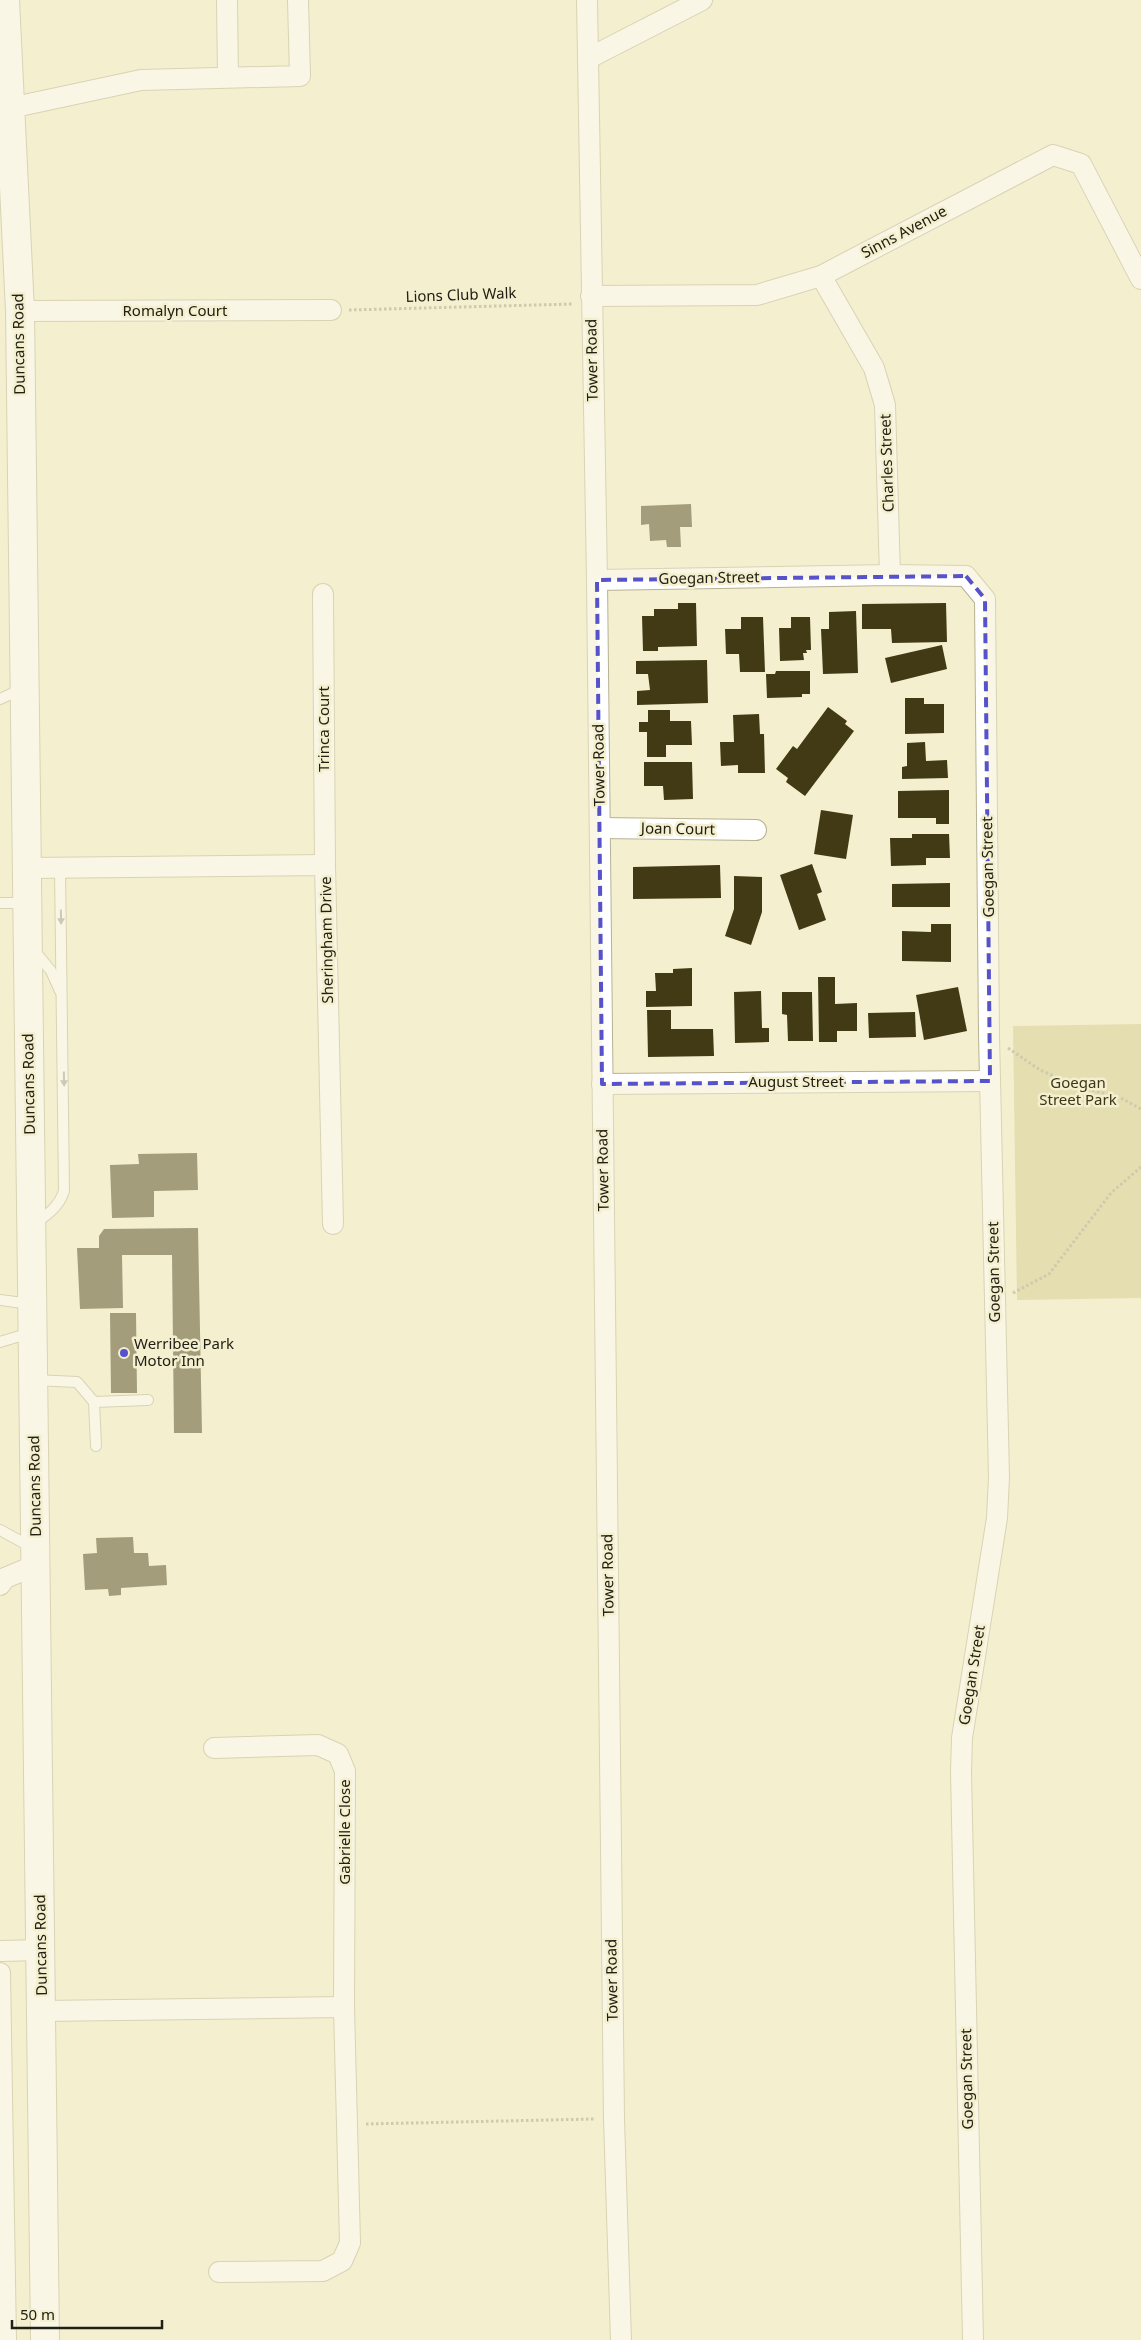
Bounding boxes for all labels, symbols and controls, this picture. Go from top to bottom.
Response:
street label: Sinns Avenue [857,200,950,262]
street label: Lions Club Walk [405,282,517,306]
street label: Duncans Road [7,293,29,395]
street label: Romalyn Court [123,300,228,320]
street label: Tower Road [580,319,602,401]
street label: Charles Street [874,413,898,513]
street label: Goegan Street [658,566,760,588]
street label: Trinca Court [313,685,333,772]
street label: Tower Road [587,724,609,806]
street label: Goegan Street [976,816,998,918]
street label: Joan Court [639,817,716,839]
street label: Sheringham Drive [315,876,337,1004]
one-way arrow [57,909,65,925]
street label: Duncans Road [17,1033,39,1135]
one-way arrow [60,1071,68,1087]
street label: August Street [748,1071,844,1091]
park label: Goegan Street Park [1039,1072,1117,1109]
street label: Tower Road [591,1129,613,1211]
street label: Goegan Street [982,1221,1004,1323]
place label: Werribee Park Motor Inn [134,1333,234,1370]
marker: Werribee Park Motor Inn [118,1347,130,1359]
street label: Duncans Road [23,1435,45,1537]
street label: Tower Road [596,1534,618,1616]
street label: Goegan Street [953,1623,989,1726]
street label: Gabrielle Close [334,1779,354,1885]
street label: Duncans Road [29,1894,51,1996]
street label: Tower Road [600,1939,622,2021]
street label: Goegan Street [955,2028,977,2130]
scale bar [12,2298,162,2330]
text: 50 m [20,2304,55,2324]

